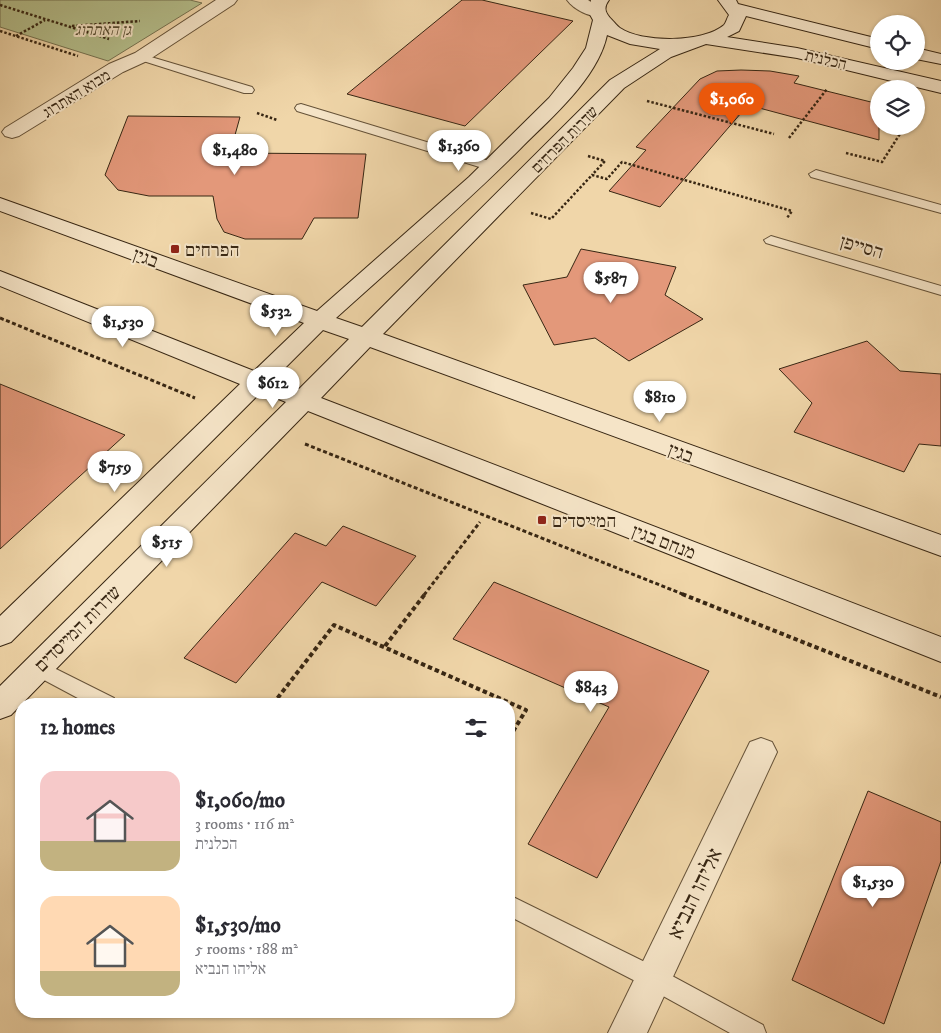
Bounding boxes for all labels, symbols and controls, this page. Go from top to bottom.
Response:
map controls [870,15,925,135]
button: locate [870,15,925,70]
park label: גן האתרוג [75,20,133,40]
street label: הכלנית [803,45,849,75]
street label: מבוא האתרוג [39,65,114,122]
button: layers [870,80,925,135]
pin: $1,060 [691,82,773,125]
text: $1,060 [710,89,754,109]
street label: שדרות הפרחים [527,102,603,178]
pin: $1,360 [418,130,500,172]
pin: $1,480 [194,134,276,176]
text: $1,360 [438,136,480,156]
text: $1,480 [212,140,258,160]
street label: הסייפן [837,230,886,265]
place label: הפרחים [185,239,240,262]
street label: בגין [130,243,161,274]
marker: הפרחים [169,243,181,255]
pin: $587 [581,262,641,304]
text: $587 [594,268,628,288]
pin: $532 [246,294,306,337]
text: $532 [261,301,291,321]
pin: $1,530 [82,306,164,348]
text: $1,530 [102,312,144,332]
pin: $612 [243,366,303,409]
text: $612 [258,373,288,393]
pin: $810 [630,380,690,423]
text: $810 [644,387,676,407]
street label: בגין [665,438,696,469]
pin: $759 [85,450,145,493]
text: $759 [98,457,132,477]
place label: המייסדים [552,510,616,533]
marker: המייסדים [536,514,548,526]
street label: מנחם בגין [628,520,699,565]
pin: $515 [137,526,197,568]
text: $515 [152,532,182,552]
street label: שדרות המייסדים [30,581,126,677]
pin: $843 [561,670,621,713]
text: $843 [575,677,607,697]
icon: filters [462,714,490,742]
text: 12 homes [40,715,115,741]
text: $1,060/mo [195,788,285,814]
icon: home [80,791,140,851]
text: 3 rooms · 116 m² [195,814,294,834]
text: הכלנית [195,834,238,854]
street label: אליהו הנביא [662,844,729,944]
pin: $1,530 [832,866,914,908]
text: $1,530 [852,872,894,892]
text: $1,530/mo [195,913,281,939]
icon: home [80,916,140,976]
text: 5 rooms · 188 m² [195,939,298,959]
text: אליהו הנביא [195,959,266,979]

